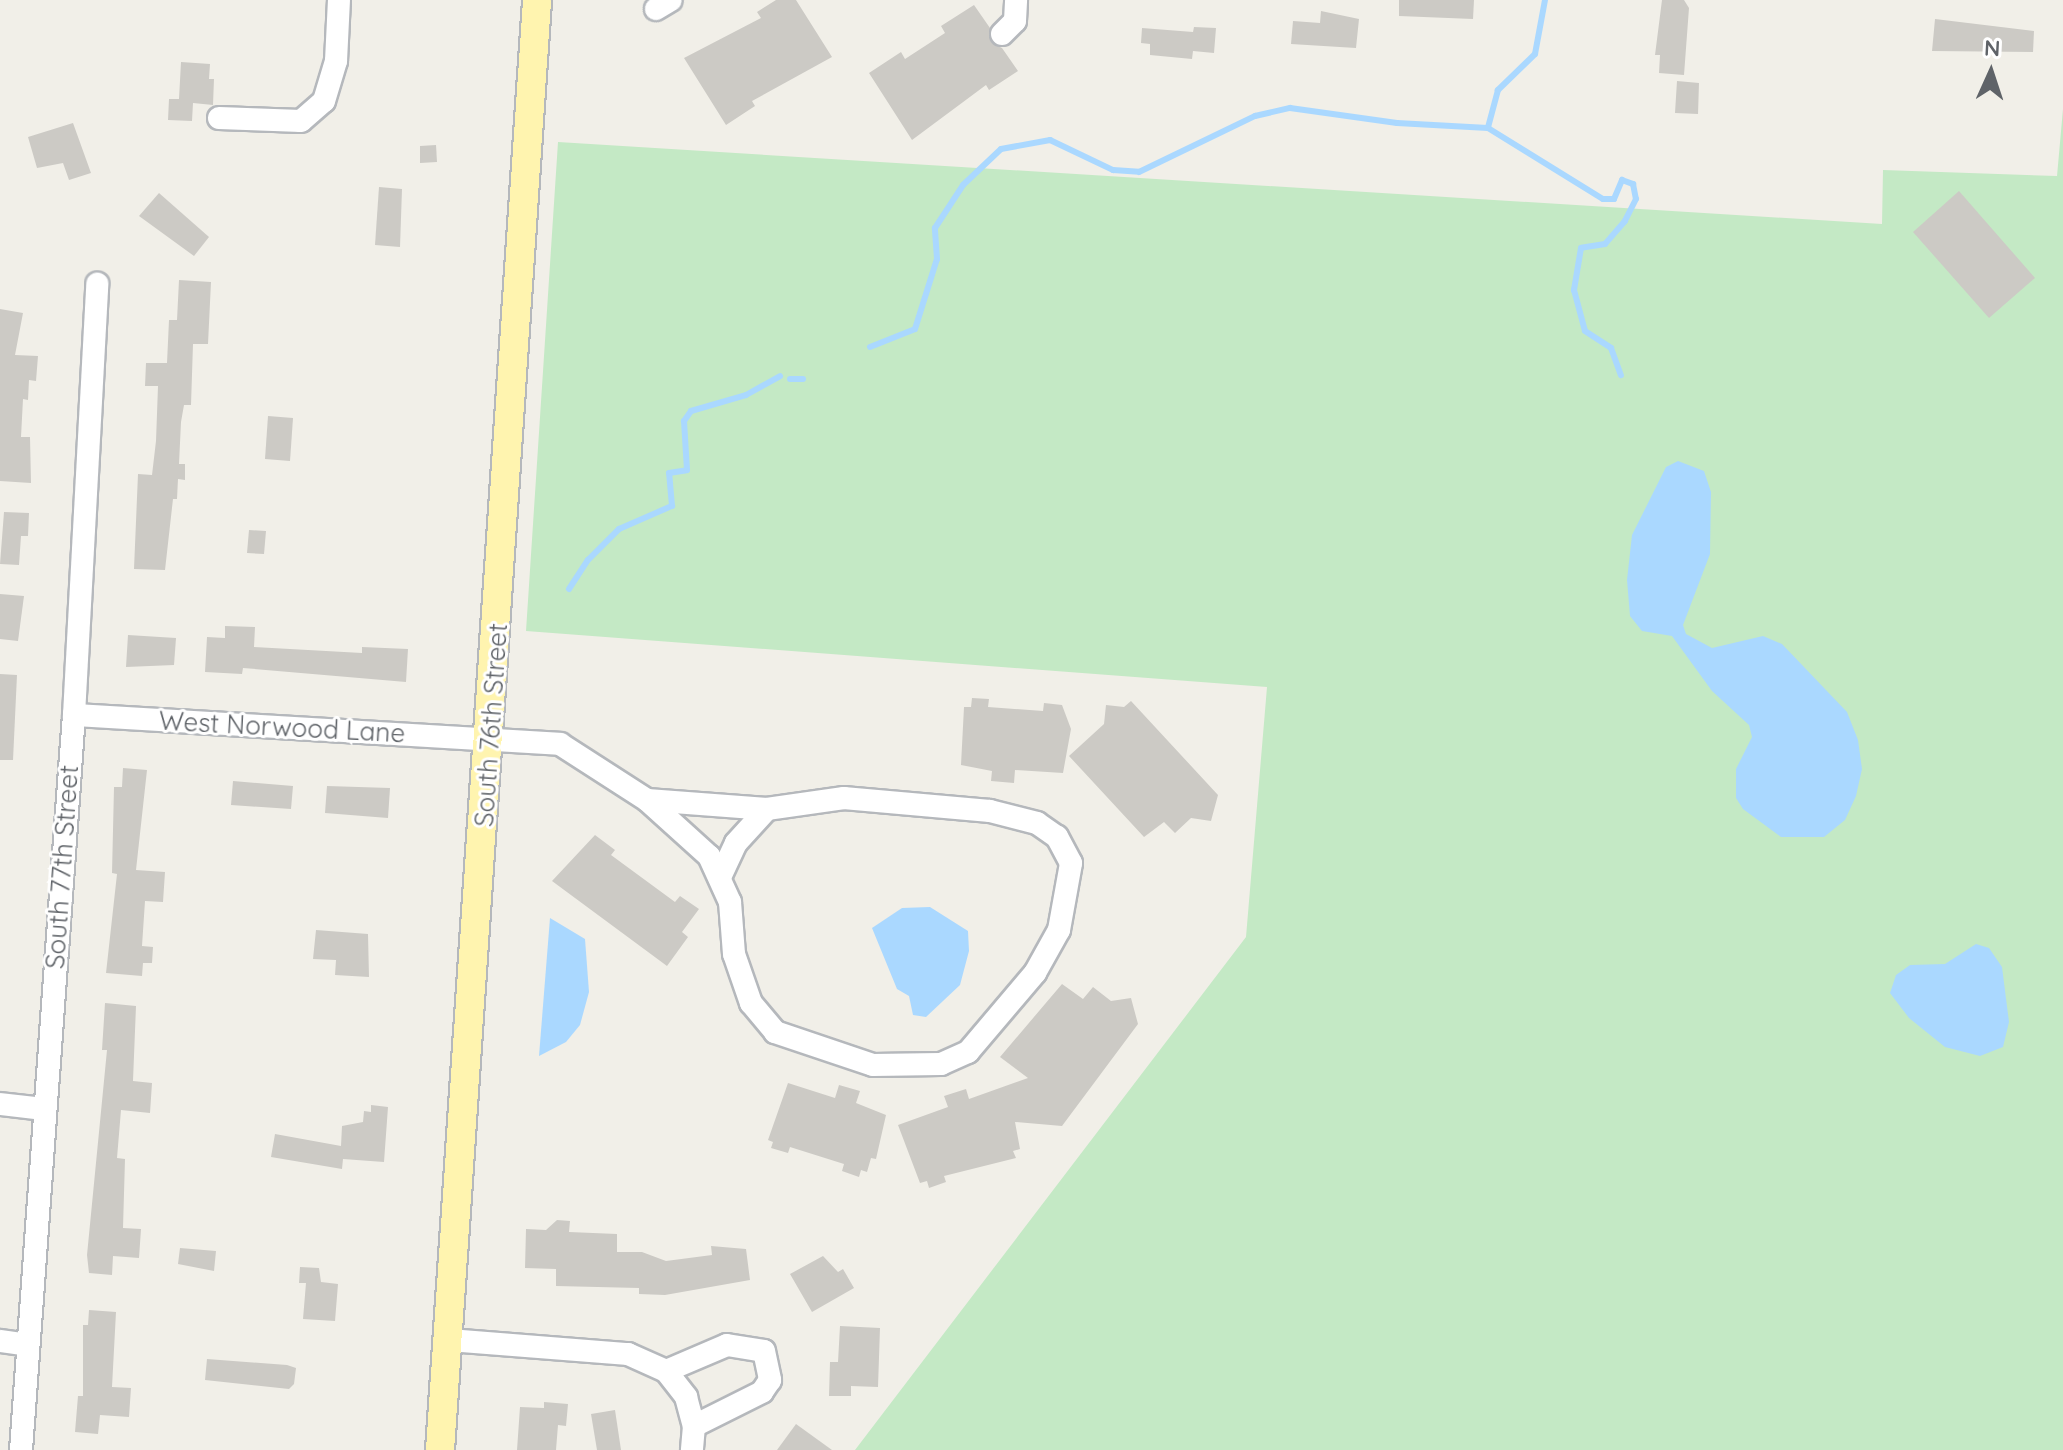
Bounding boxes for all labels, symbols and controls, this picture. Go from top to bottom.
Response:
north arrow [1951,32,2031,112]
text: N [1983,34,2001,62]
street label: South 76th Street [468,622,514,828]
street label: West Norwood Lane [158,705,406,749]
street label: South 77th Street [39,764,85,970]

